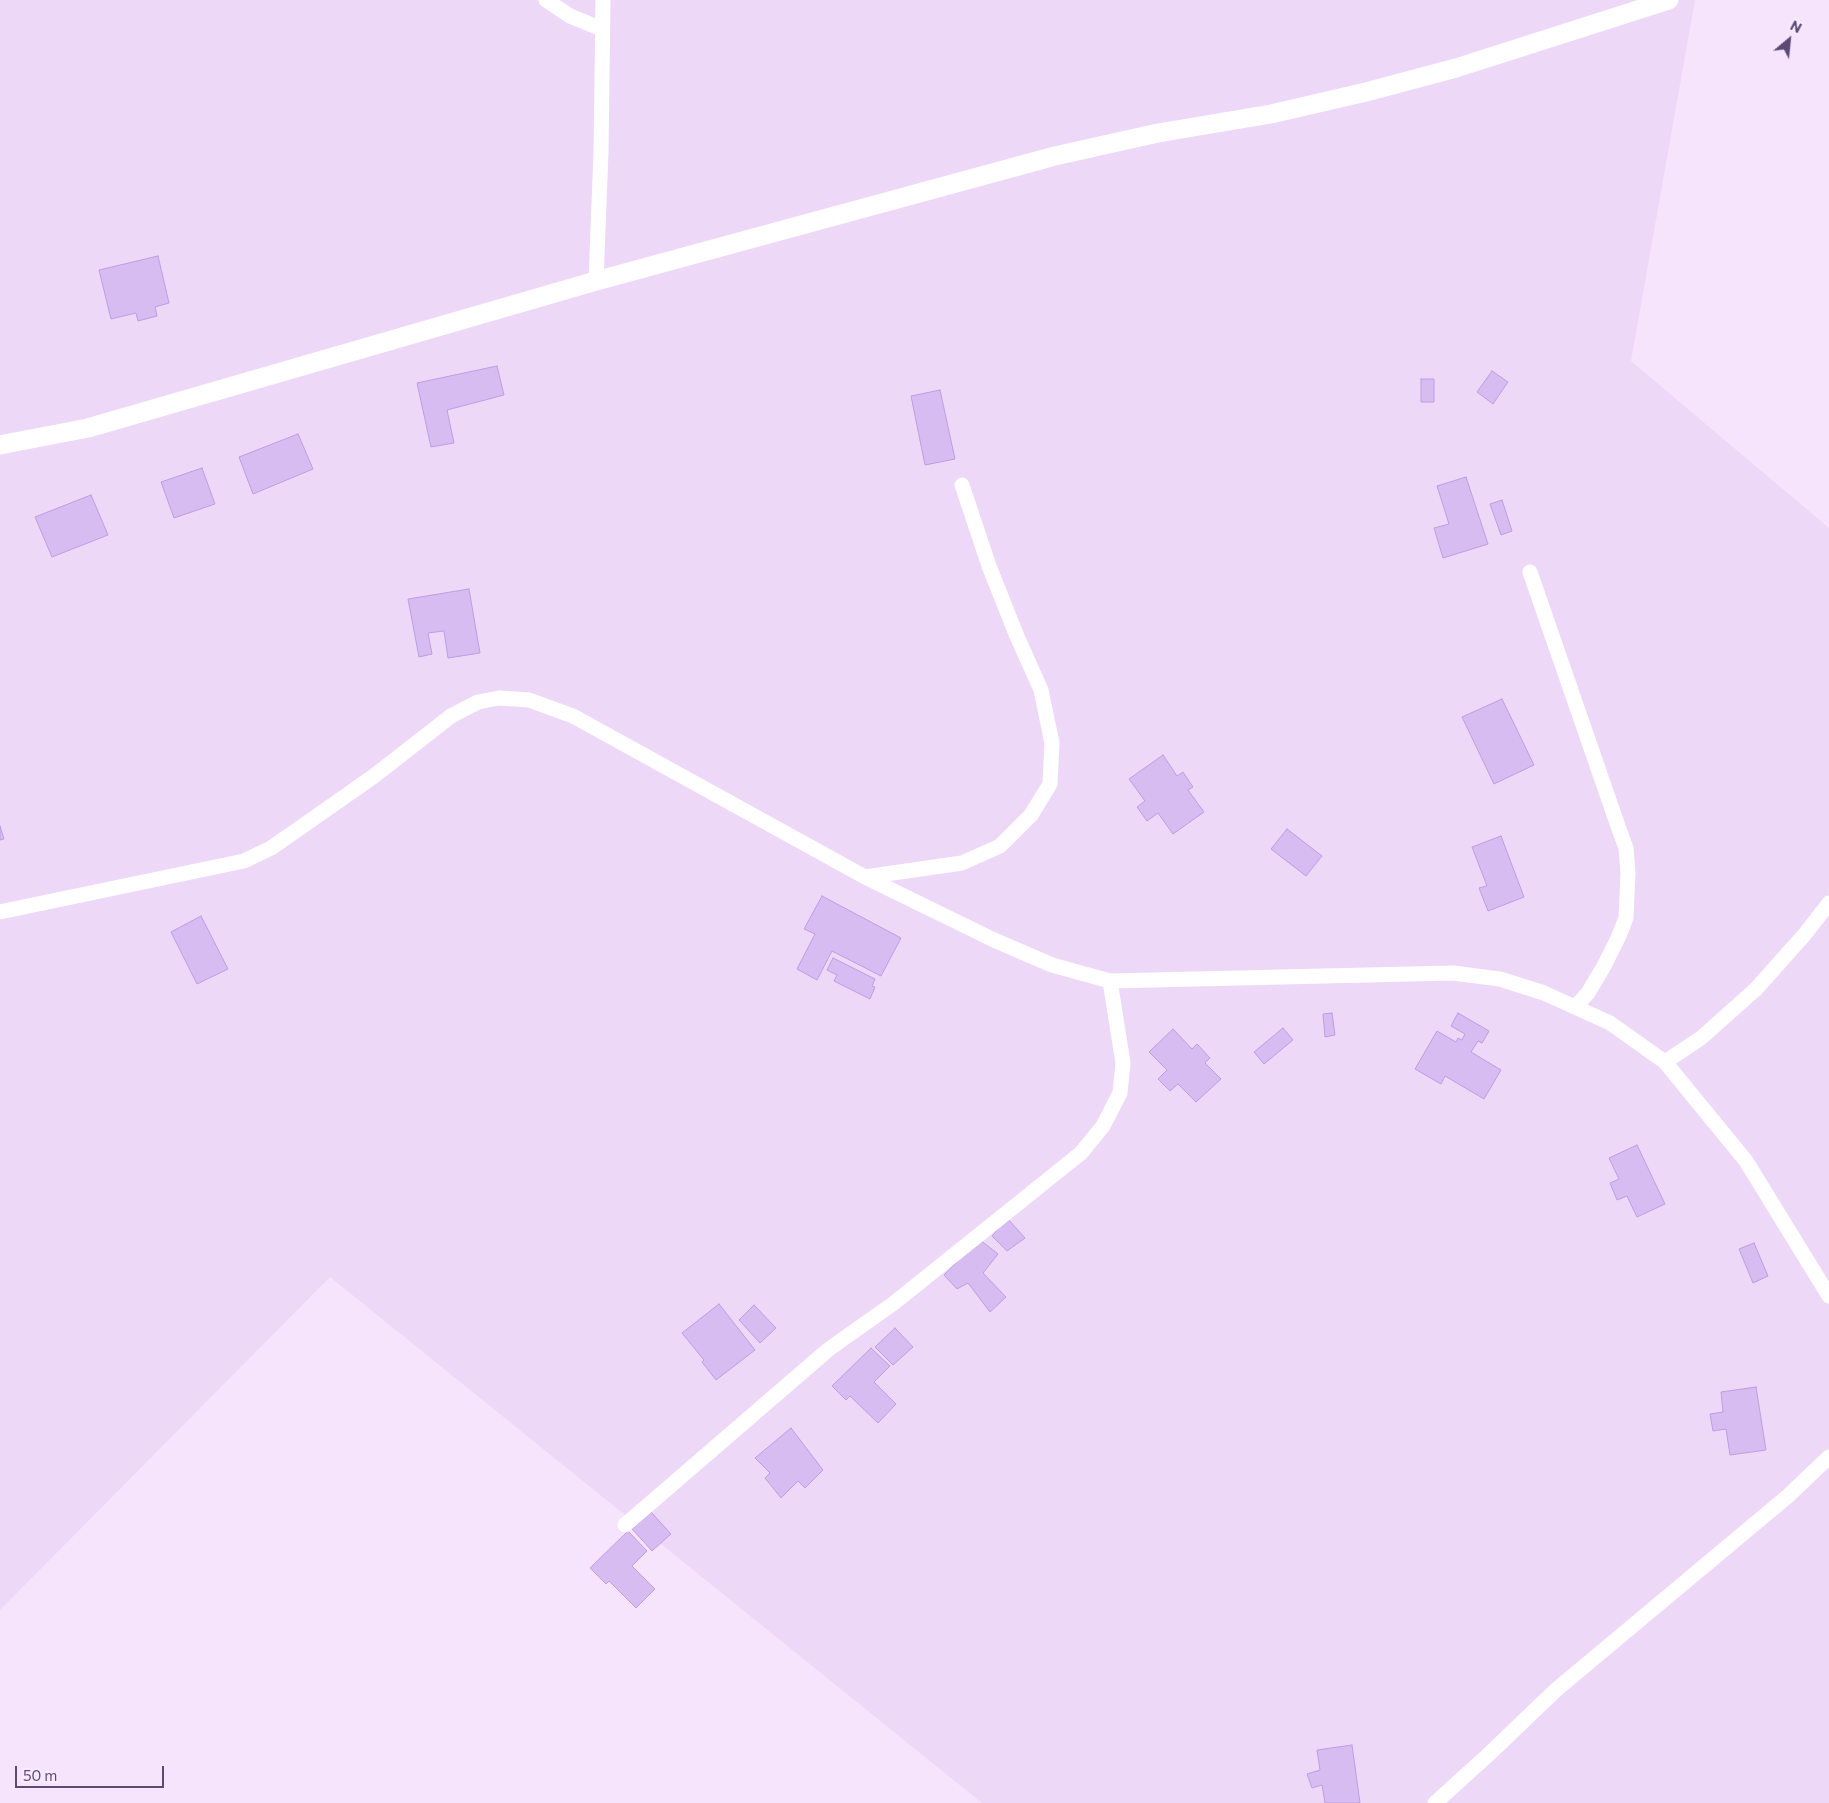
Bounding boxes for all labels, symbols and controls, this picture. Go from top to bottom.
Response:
north arrow [1764,15,1814,65]
text: N [1788,16,1805,36]
scale bar [18,1756,166,1788]
text: 50 m [23,1766,57,1784]

